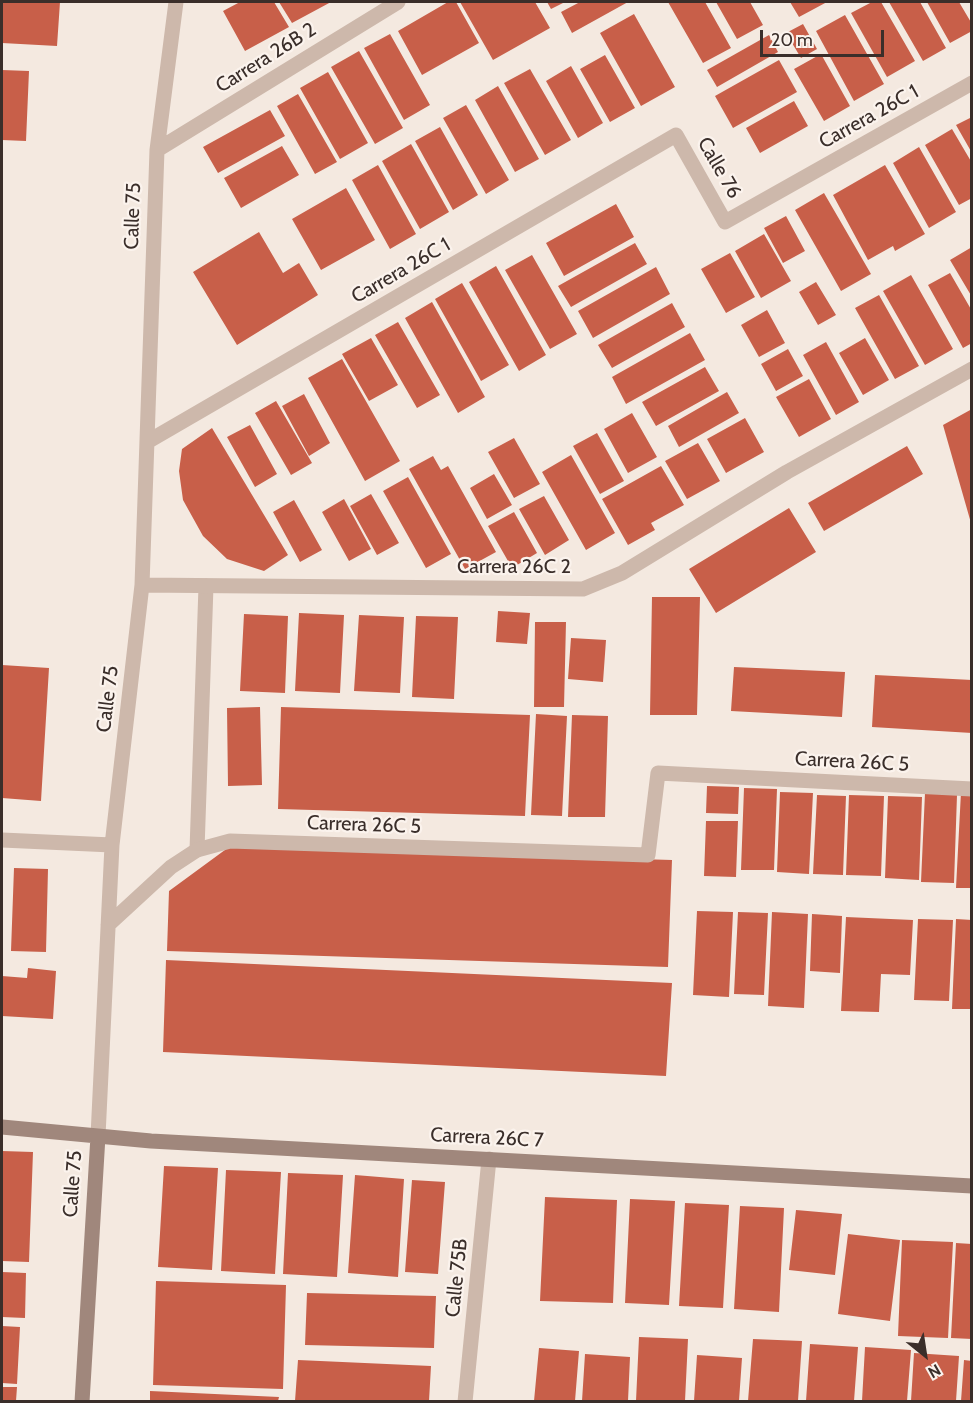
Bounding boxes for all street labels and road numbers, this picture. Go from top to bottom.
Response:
street label: Carrera 26B 2 [211,18,321,98]
street label: Carrera 26C 1 [815,80,923,154]
street label: Calle 76 [692,133,746,203]
street label: Calle 75 [120,182,146,250]
street label: Carrera 26C 1 [347,233,455,309]
street label: Carrera 26C 2 [457,555,571,579]
street label: Calle 75 [92,664,124,734]
street label: Carrera 26C 5 [794,747,910,777]
street label: Carrera 26C 5 [306,811,422,839]
street label: Carrera 26C 7 [430,1123,544,1153]
street label: Calle 75 [59,1150,87,1218]
street label: Calle 75B [441,1238,473,1318]

